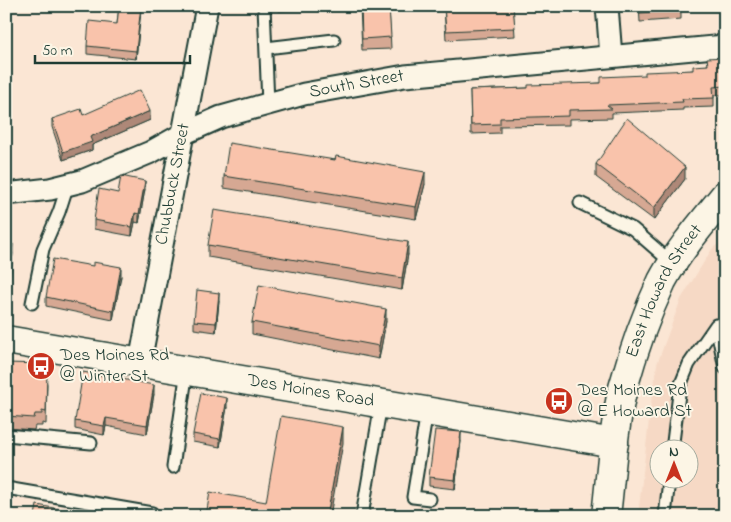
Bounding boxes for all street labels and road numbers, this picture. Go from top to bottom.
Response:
street label: South Street [307,63,406,106]
street label: Chubbuck Street [149,121,198,247]
street label: East Howard Street [620,219,709,361]
street label: Des Moines Road [244,368,376,415]

